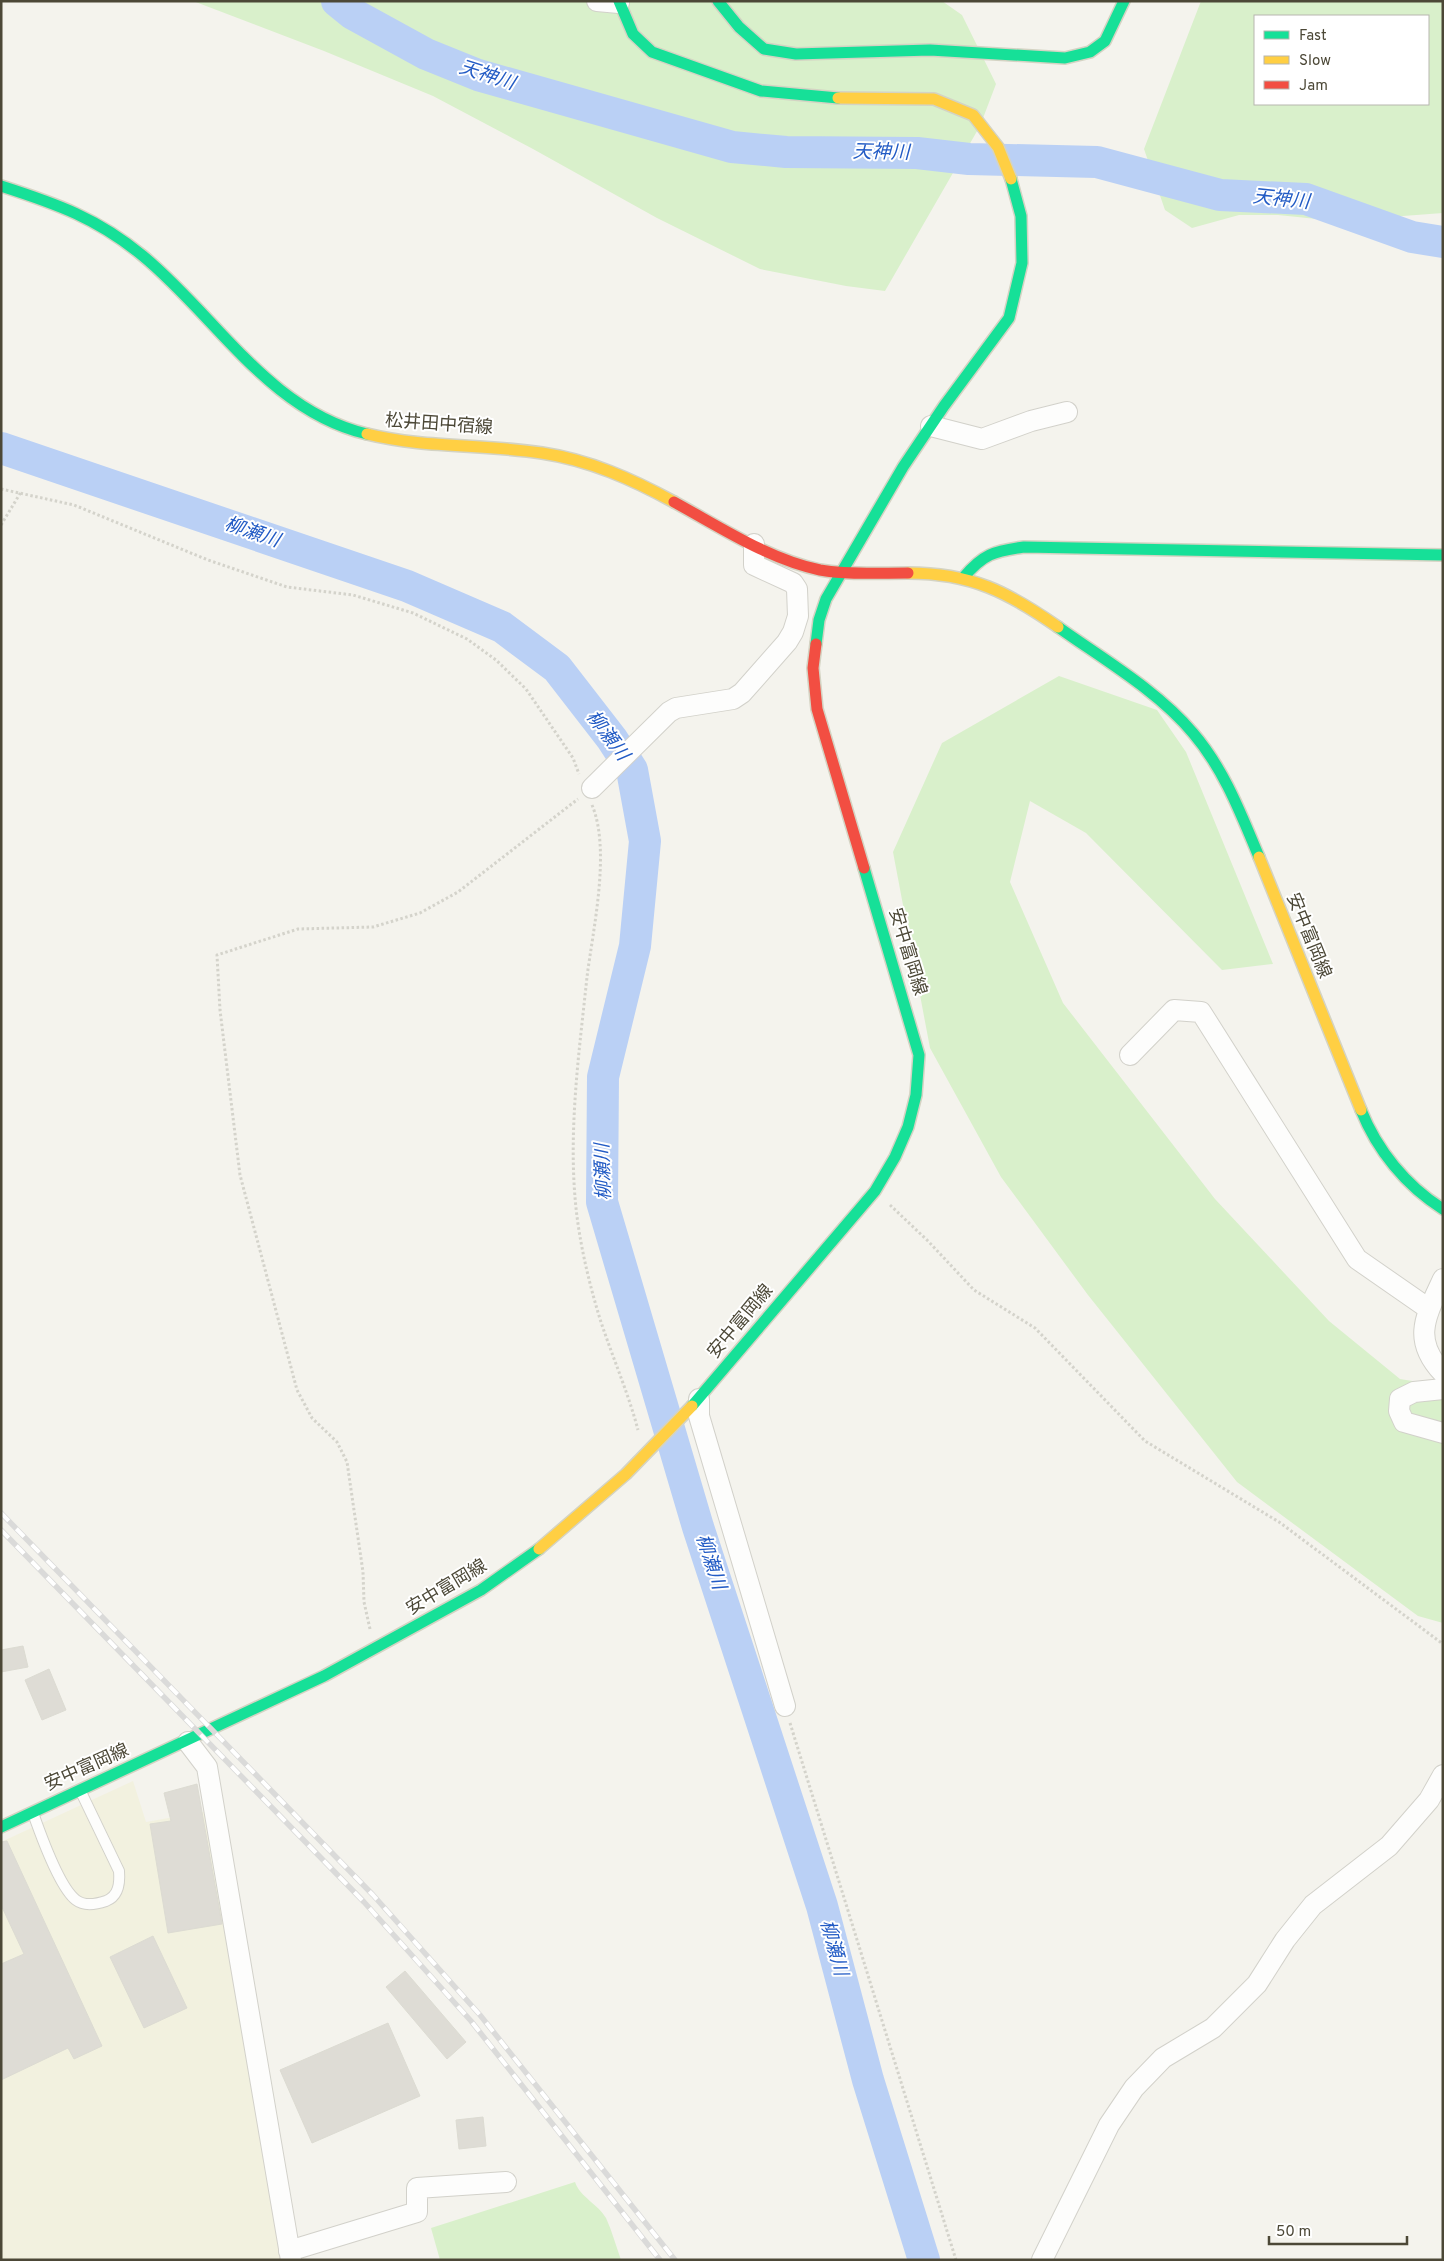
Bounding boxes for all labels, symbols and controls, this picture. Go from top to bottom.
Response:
legend [1254,15,1429,105]
text: Fast [1299,27,1327,46]
text: Slow [1299,52,1331,71]
water label: 天神川 [456,56,520,97]
text: Jam [1299,77,1328,96]
water label: 天神川 [852,141,912,166]
water label: 天神川 [1251,185,1313,215]
street label: 松井田中宿線 [384,410,494,440]
water label: 柳瀬川 [221,512,285,554]
water label: 柳瀬川 [580,706,635,768]
street label: 安中富岡線 [1280,890,1336,982]
street label: 安中富岡線 [883,906,931,998]
water label: 柳瀬川 [591,1141,617,1201]
street label: 安中富岡線 [703,1280,779,1364]
water label: 柳瀬川 [690,1531,731,1595]
street label: 安中富岡線 [403,1555,491,1621]
street label: 安中富岡線 [41,1739,133,1797]
water label: 柳瀬川 [814,1917,852,1981]
scale bar [1269,2214,1406,2246]
text: 50 m [1276,2223,1311,2242]

